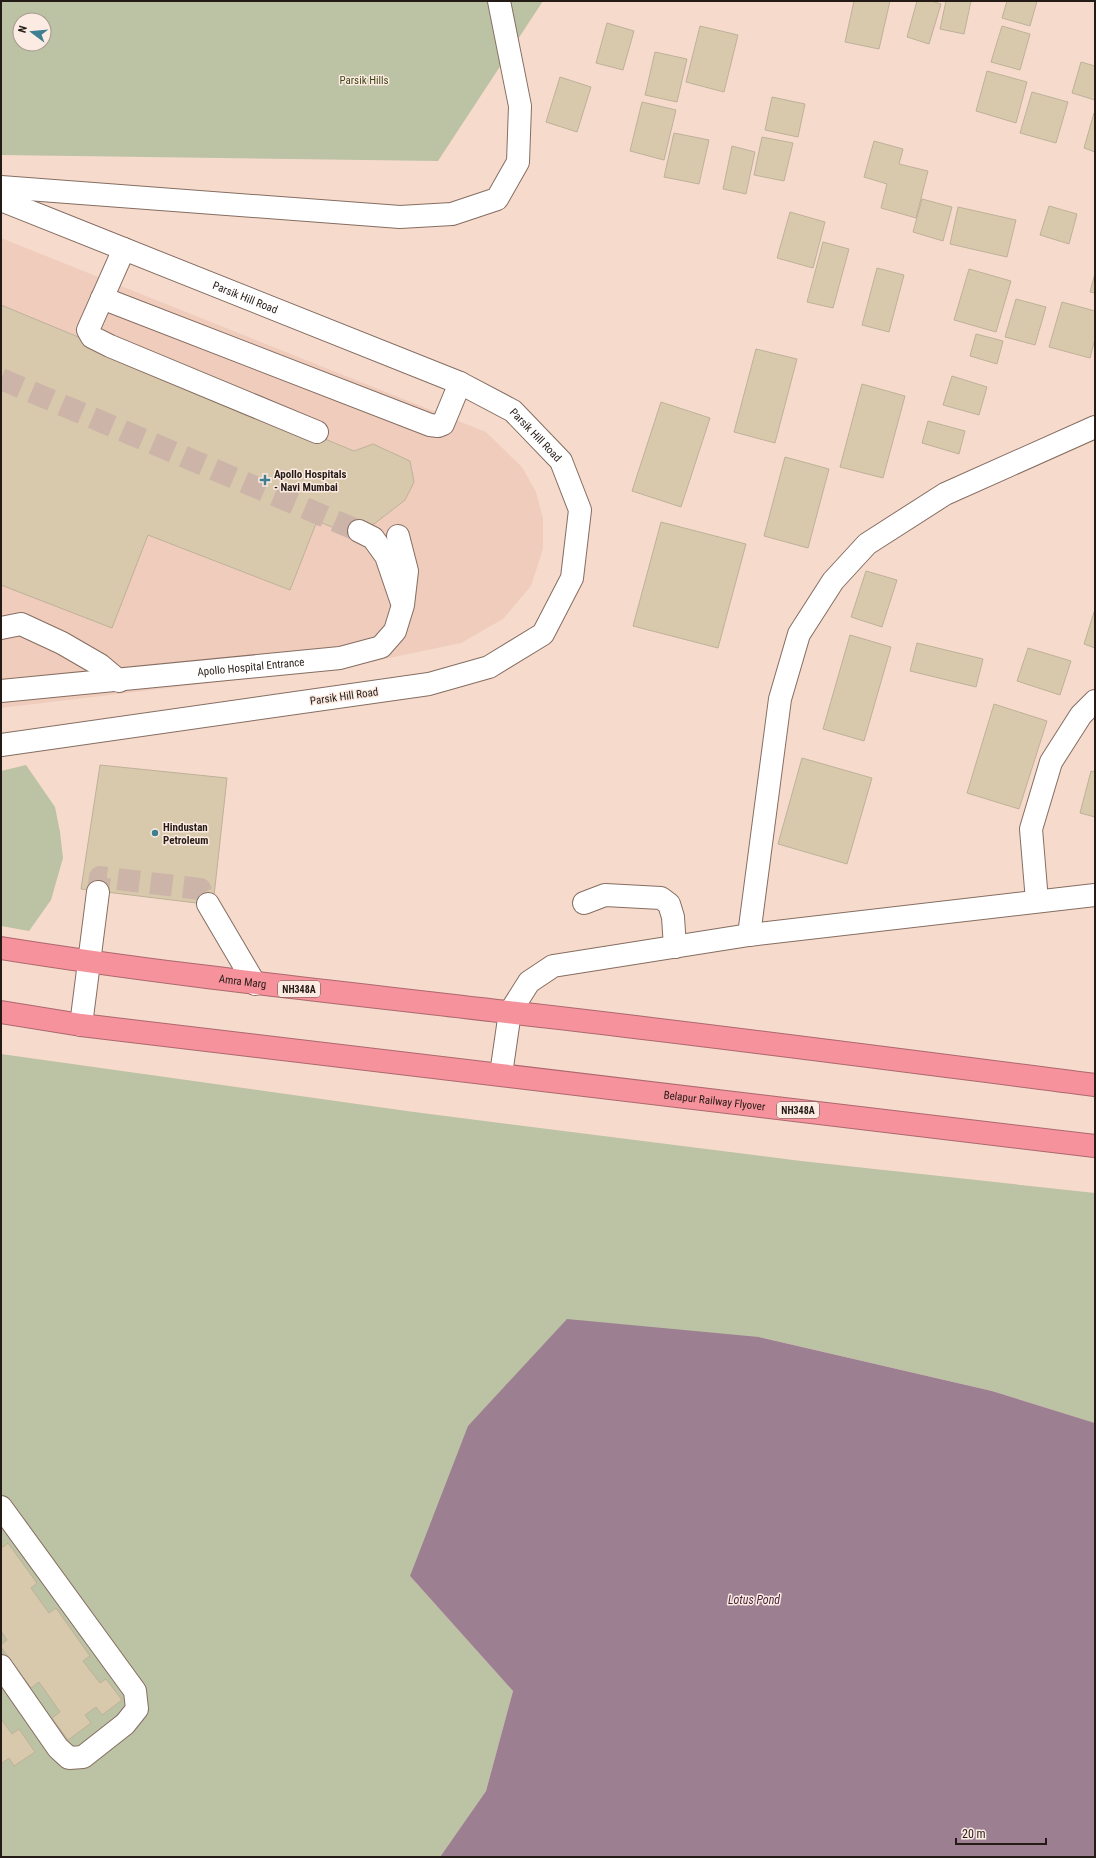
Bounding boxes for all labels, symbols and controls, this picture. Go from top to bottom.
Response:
north arrow [12,12,52,52]
text: N [16,24,30,34]
park label: Parsik Hills [339,74,389,87]
street label: Parsik Hill Road [211,279,279,317]
street label: Parsik Hill Road [507,406,564,464]
place label: Apollo Hospitals - Navi Mumbai [274,468,347,494]
marker: Apollo Hospitals - Navi Mumbai [259,474,271,486]
street label: Apollo Hospital Entrance [197,656,305,679]
street label: Parsik Hill Road [309,685,379,708]
place label: Hindustan Petroleum [163,821,208,847]
marker: Hindustan Petroleum [150,828,160,838]
street label: Amra Marg [218,972,267,991]
road number: NH348A [278,981,320,997]
street label: Belapur Railway Flyover [663,1089,767,1114]
road number: NH348A [777,1102,819,1118]
water label: Lotus Pond [728,1593,780,1607]
scale bar [956,1820,1046,1846]
text: 20 m [962,1827,986,1841]

